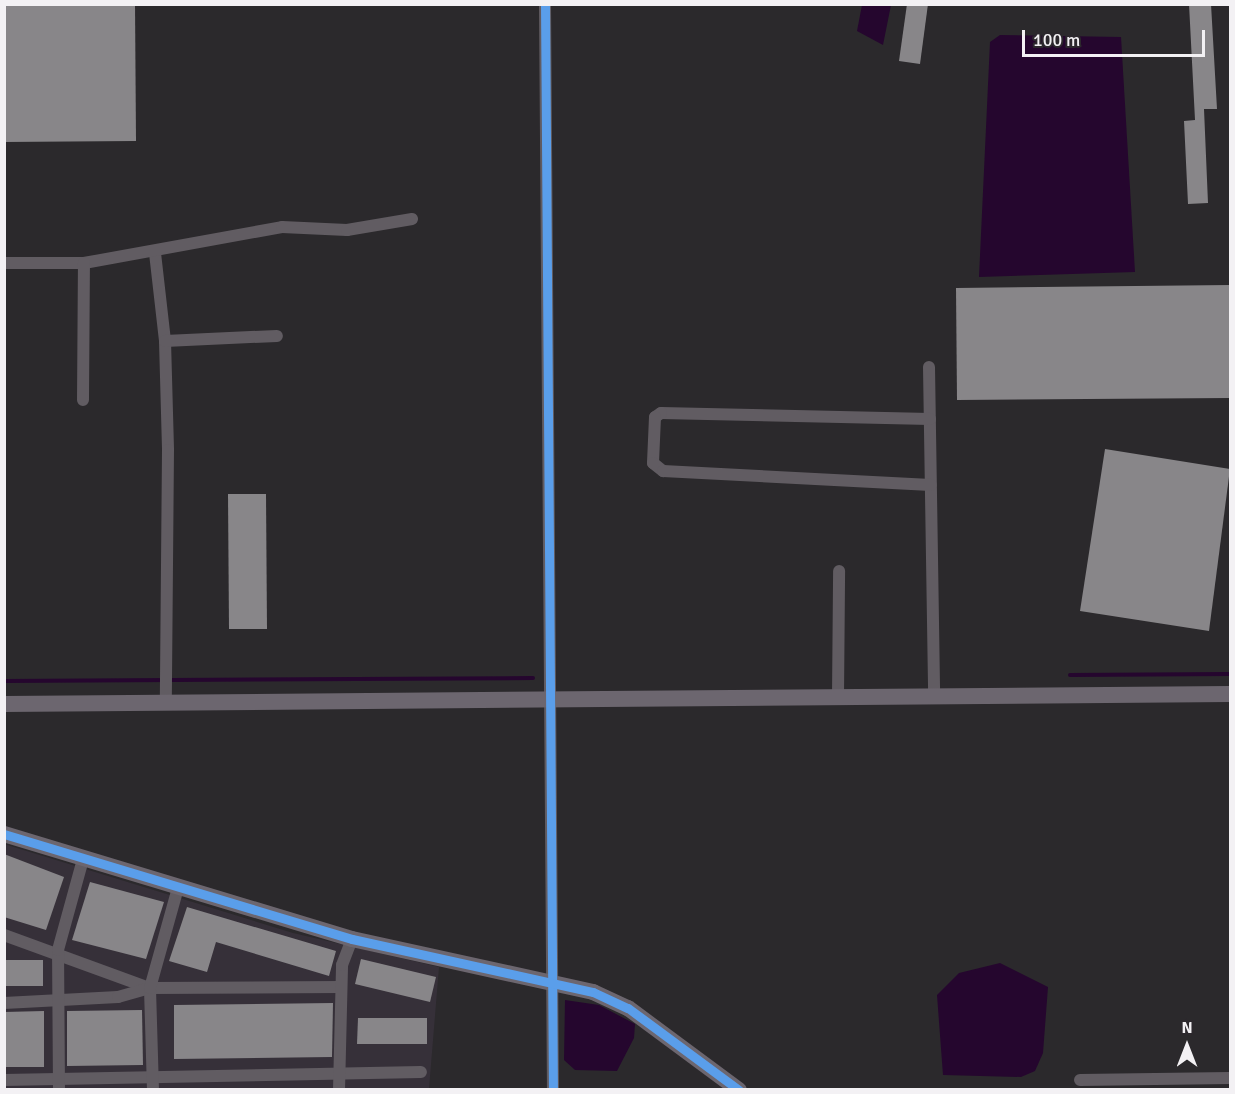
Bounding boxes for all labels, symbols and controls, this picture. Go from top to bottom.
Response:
scale bar [1025,18,1208,56]
text: 100 m [1033,29,1080,51]
north arrow [1157,1016,1217,1076]
text: N [1181,1018,1193,1038]

